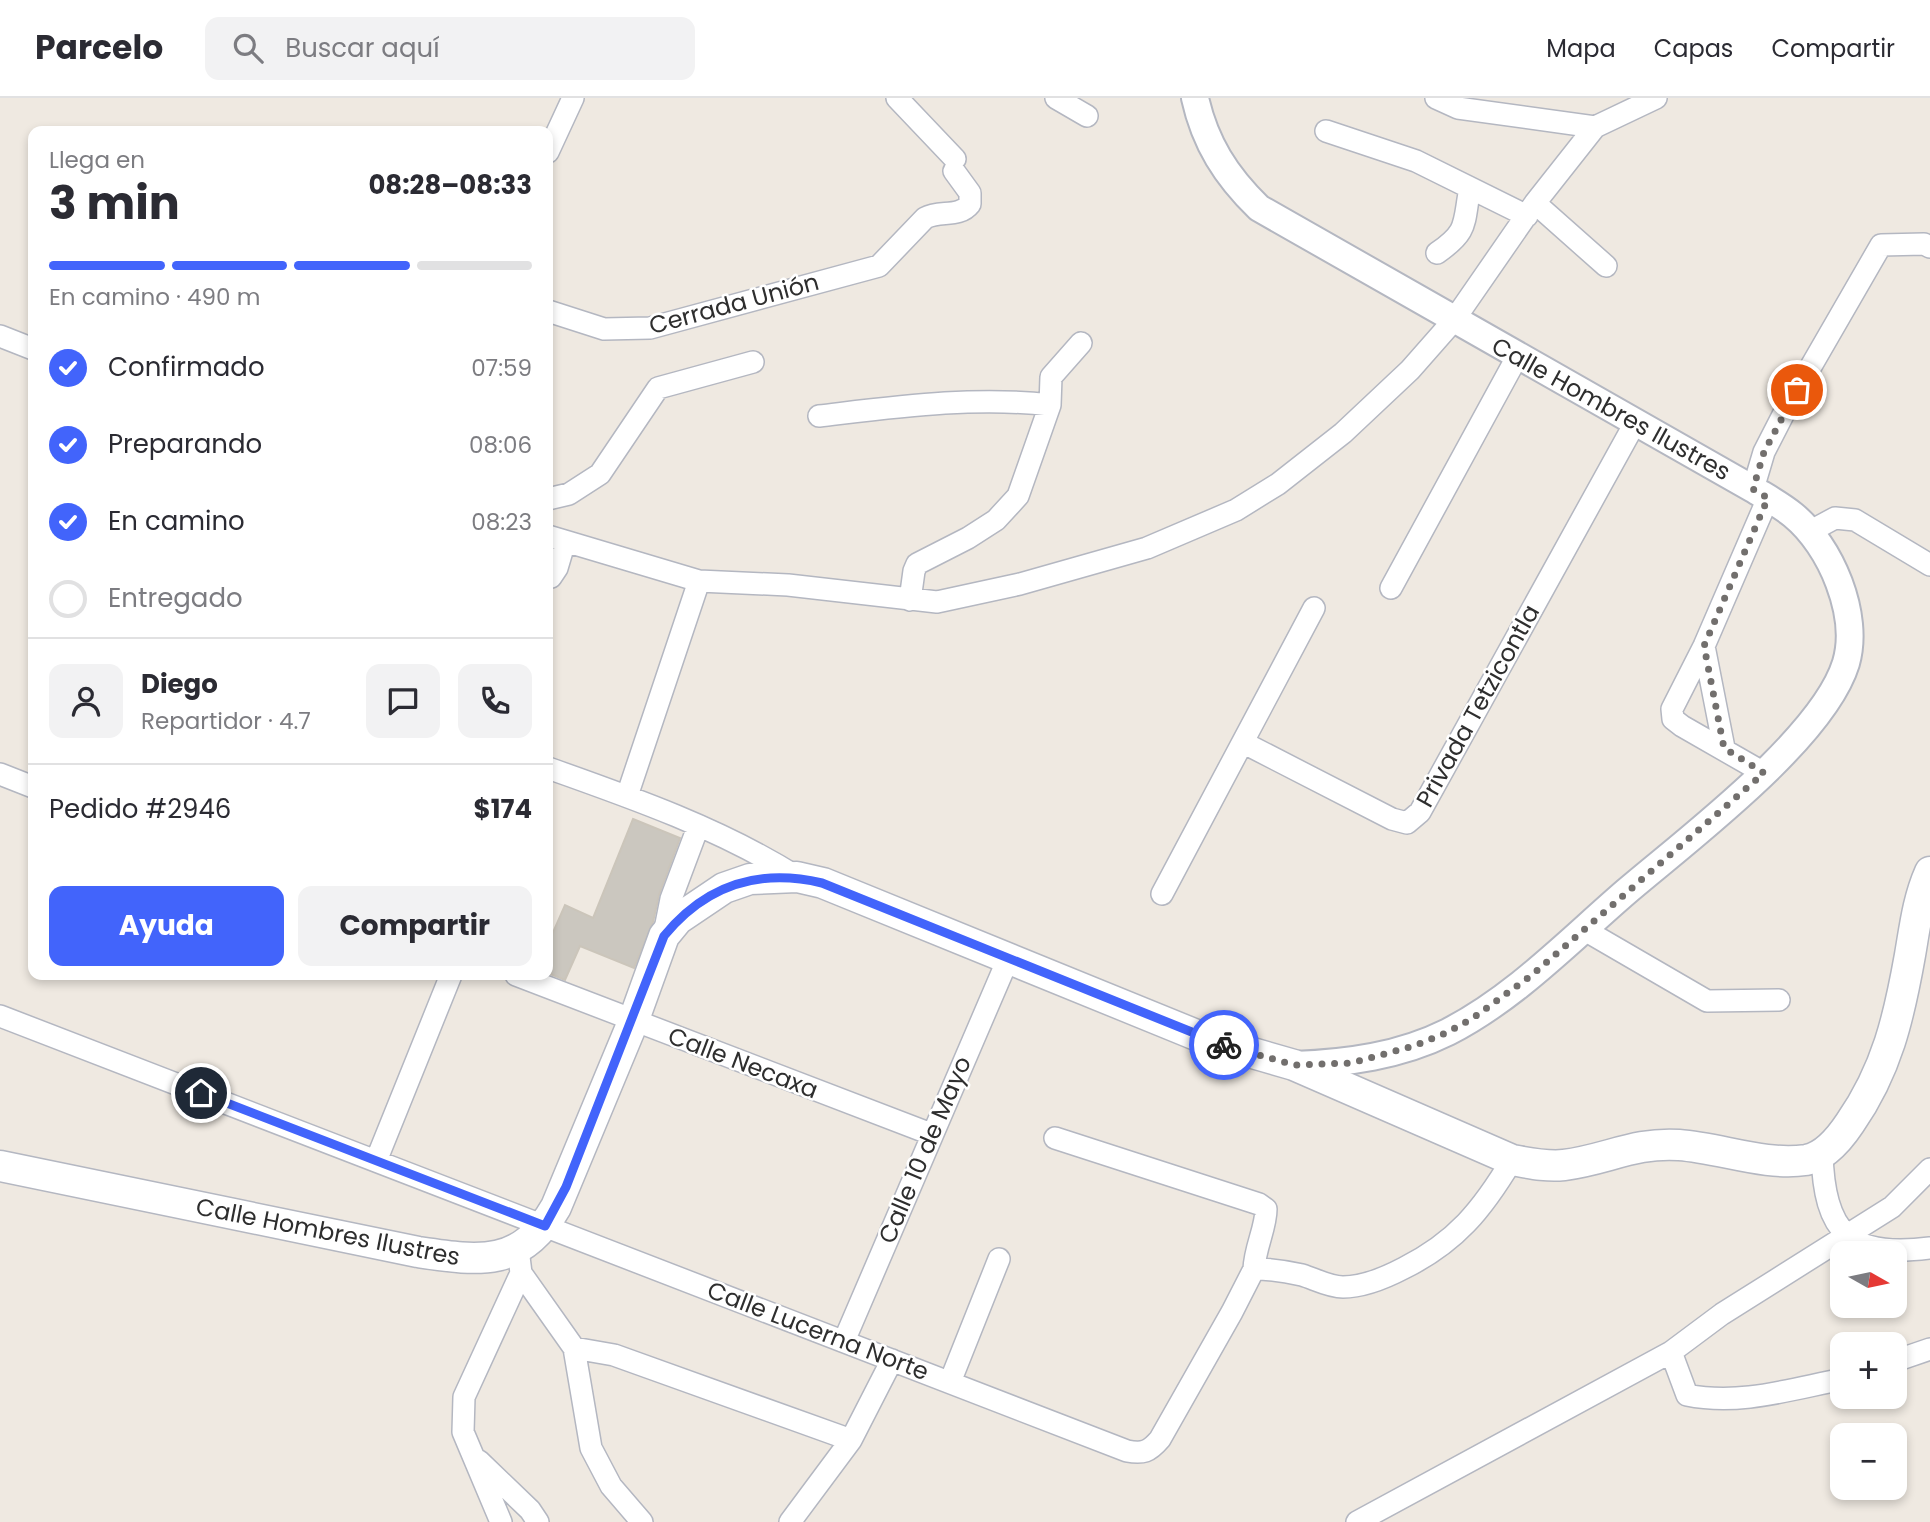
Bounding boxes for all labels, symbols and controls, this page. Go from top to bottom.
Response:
search box [205,17,695,80]
text: Parcelo [35,24,163,71]
icon: search [229,29,267,67]
text: Buscar aquí [285,30,440,66]
text: Mapa [1546,32,1616,65]
text: Capas [1654,32,1733,65]
text: Compartir [1771,32,1895,65]
text: Llega en [49,144,145,176]
text: 08:28–08:33 [368,167,532,203]
text: 3 min [49,171,180,235]
street label: Cerrada Unión [645,265,822,342]
text: En camino · 490 m [49,281,260,313]
street label: Calle Hombres Ilustres [1486,329,1737,488]
icon: check [49,349,87,387]
text: Confirmado [108,349,265,385]
text: 07:59 [471,352,532,384]
pin [1767,360,1827,420]
icon: bag [1778,371,1816,409]
icon: check [49,426,87,464]
text: Preparando [108,426,262,462]
text: 08:06 [469,429,532,461]
icon: check [49,503,87,541]
text: En camino [108,503,245,539]
text: 08:23 [471,506,532,538]
text: Entregado [108,580,243,616]
street label: Privada Tetzicontla [1408,599,1547,813]
button: person [49,664,123,738]
button: chat [366,664,440,738]
button: phone [458,664,532,738]
text: Diego [141,666,218,702]
text: Repartidor · 4.7 [141,705,311,737]
text: Pedido #2946 [49,791,231,827]
text: $174 [474,791,532,827]
button: Ayuda [49,886,284,966]
button: Compartir [298,886,532,966]
courier [1189,1010,1259,1080]
street label: Calle Necaxa [663,1019,823,1106]
icon: bike [1205,1026,1243,1064]
street label: Calle 10 de Mayo [870,1051,979,1248]
pin [171,1063,231,1123]
icon: home [182,1074,220,1112]
street label: Calle Hombres Ilustres [193,1190,463,1273]
north arrow [1830,1241,1908,1318]
map controls [1830,1241,1907,1500]
street label: Calle Lucerna Norte [703,1273,934,1388]
button: + [1830,1332,1907,1409]
button: − [1830,1423,1907,1500]

